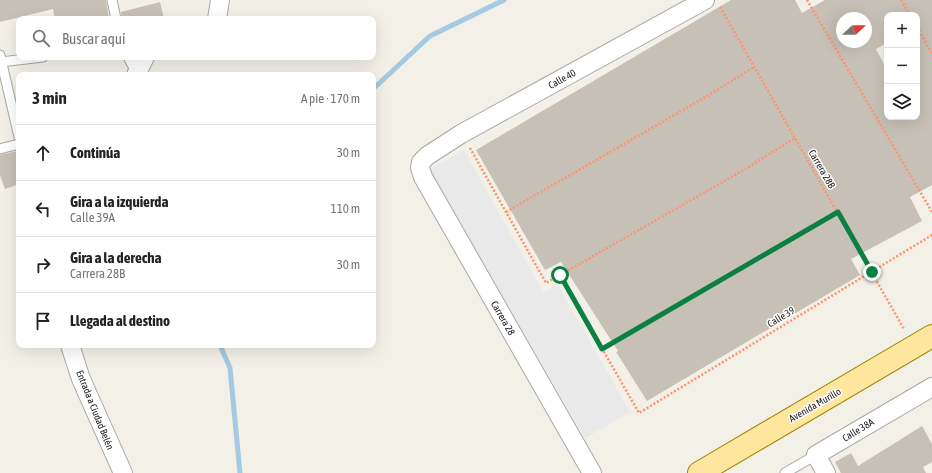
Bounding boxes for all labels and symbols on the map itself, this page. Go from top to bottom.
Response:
north arrow [836,12,872,48]
street label: Calle 40 [546,67,578,91]
street label: Carrera 28B [807,148,838,190]
route end [863,263,881,281]
route start [551,266,569,284]
street label: Carrera 28 [489,299,517,337]
street label: Calle 39 [765,304,797,329]
street label: Entrada a Ciudad Belén [74,369,116,451]
street label: Avenida Murillo [787,386,843,424]
street label: Calle 38A [840,416,876,444]

